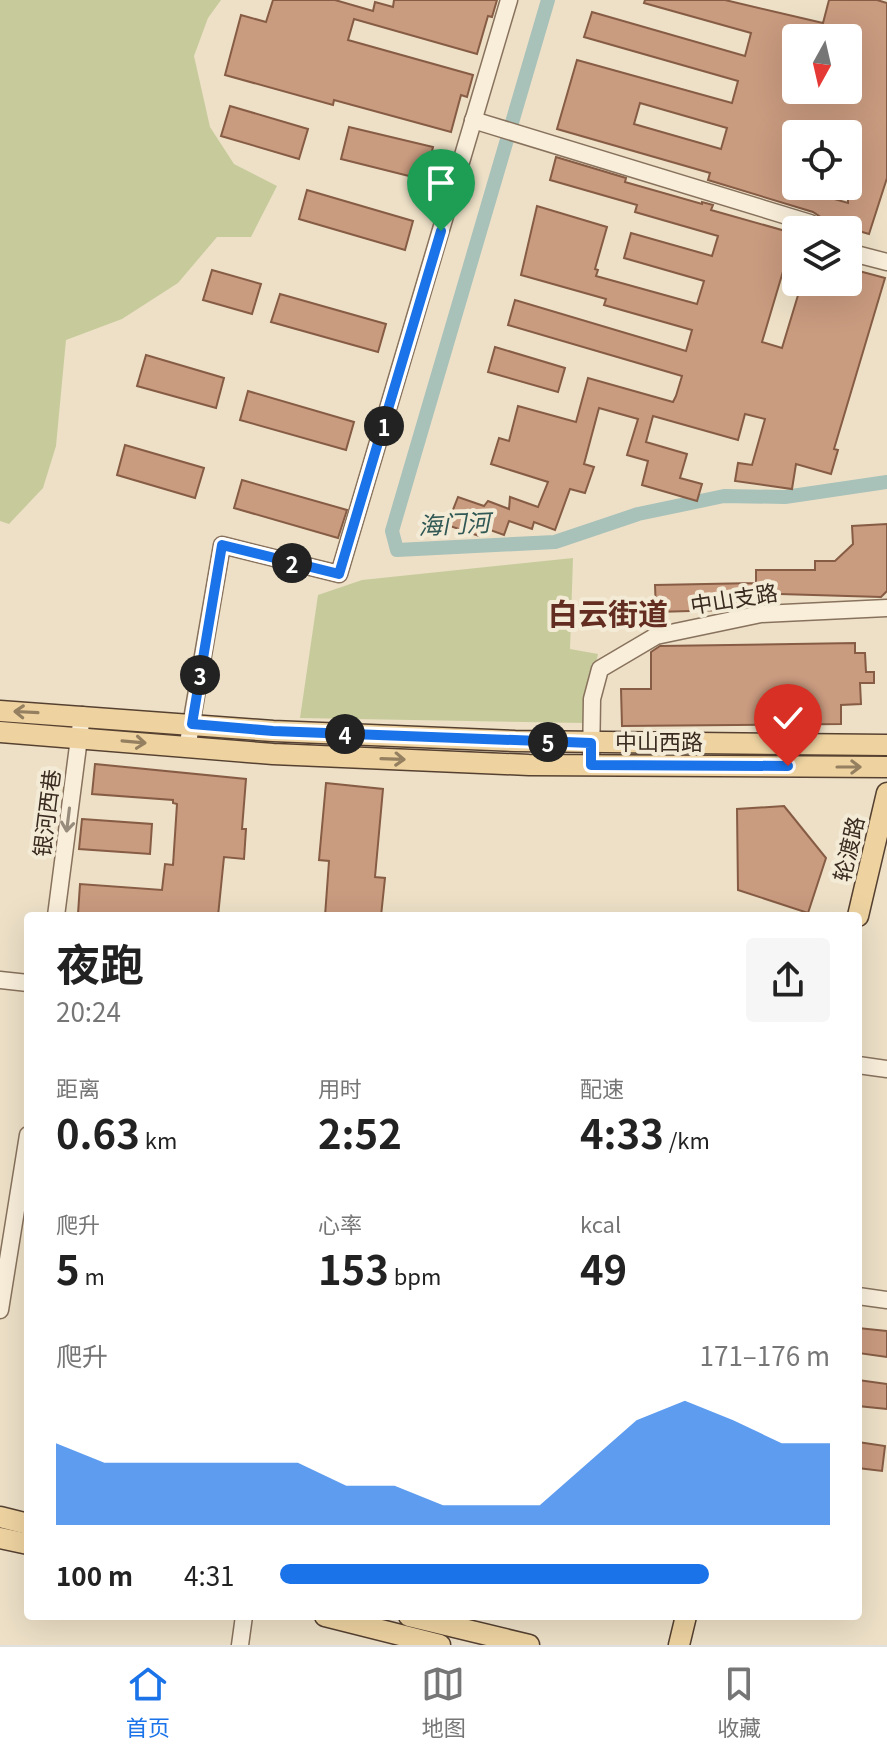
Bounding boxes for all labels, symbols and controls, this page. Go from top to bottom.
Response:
north arrow [782,24,862,104]
map controls [782,24,862,296]
button: locate [782,120,862,200]
pin [407,149,475,231]
icon: arrive [419,161,463,205]
button: layers [782,216,862,296]
pin: 1 [364,406,404,446]
text: 1 [378,410,390,442]
water label: 海门河 [417,503,495,542]
pin: 2 [272,543,312,583]
text: 2 [286,547,298,579]
street label: 中山支路 [688,574,780,620]
district label: 白云街道 [548,590,668,634]
pin: 3 [180,655,220,695]
text: 3 [194,659,206,691]
pin [754,684,822,766]
icon: check [766,696,810,740]
one-way arrow [13,705,40,720]
pin: 4 [325,714,365,754]
text: 4 [339,718,351,750]
pin: 5 [528,722,568,762]
street label: 中山西路 [615,724,703,756]
text: 5 [542,726,554,758]
one-way arrow [120,735,147,750]
one-way arrow [379,751,406,766]
one-way arrow [835,759,862,775]
street label: 银河西巷 [24,767,66,858]
one-way arrow [61,807,76,833]
street label: 轮渡路 [824,813,870,884]
text: 夜跑 [56,930,144,994]
button: share [746,938,830,1022]
text: 20:24 [56,992,121,1029]
text: 距离 [56,1071,100,1103]
text: 用时 [318,1071,362,1103]
text: 配速 [580,1071,624,1103]
text: 0.63 [56,1103,140,1161]
text: 2:52 [318,1103,402,1161]
text: 4:33 [580,1103,664,1161]
text: km [140,1123,177,1155]
text: /km [664,1123,710,1155]
text: 爬升 [56,1207,100,1239]
text: 心率 [318,1207,362,1239]
text: kcal [580,1207,621,1239]
text: 5 [56,1239,80,1297]
text: 153 [318,1239,389,1297]
text: 49 [580,1239,627,1297]
text: m [80,1259,105,1291]
text: bpm [389,1259,441,1291]
text: 爬升 [56,1336,108,1373]
text: 171–176 m [700,1336,830,1373]
text: 100 m [56,1556,133,1593]
text: 4:31 [184,1556,235,1593]
tab: 首页 [126,1662,170,1742]
tab: 地图 [421,1662,465,1742]
tab: 收藏 [717,1662,761,1742]

